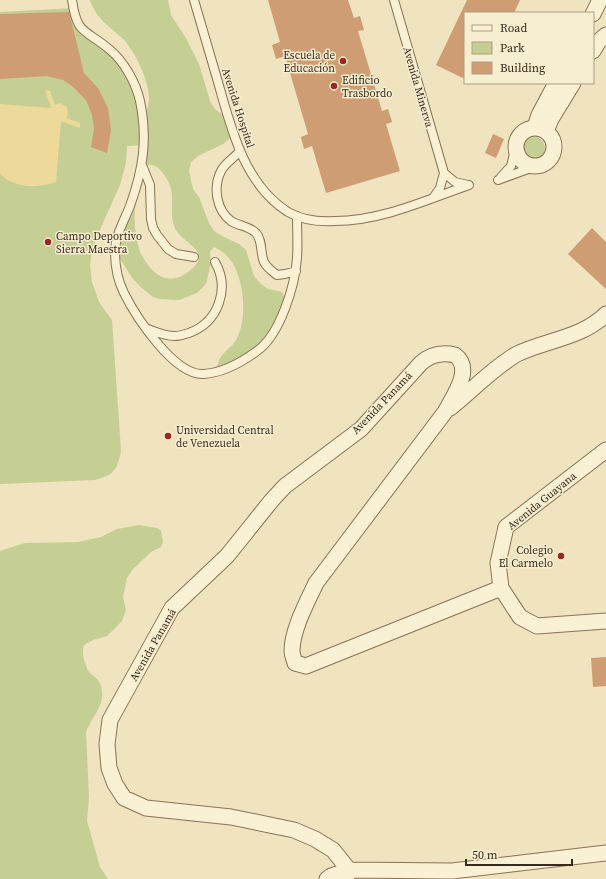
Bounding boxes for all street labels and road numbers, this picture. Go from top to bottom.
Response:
street label: Avenida Minerva [399,45,437,129]
street label: Avenida Hospital [218,66,258,150]
street label: Avenida Panamá [348,368,416,438]
street label: Avenida Guayana [504,468,580,533]
street label: Avenida Panamá [126,606,180,684]

